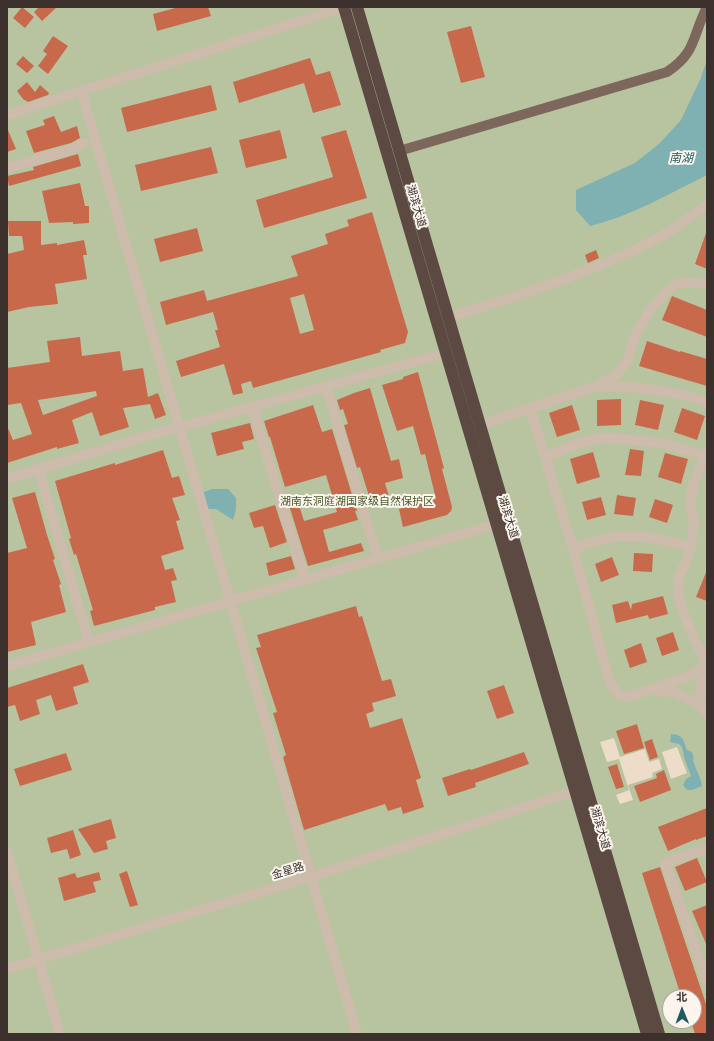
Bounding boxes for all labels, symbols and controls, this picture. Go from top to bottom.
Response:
water label: 南湖 [669,151,693,165]
street label: 湖滨大道 [404,183,428,229]
street label: 湖滨大道 [495,494,521,540]
park label: 湖南东洞庭湖国家级自然保护区 [280,495,434,509]
street label: 湖滨大道 [588,805,612,851]
street label: 金星路 [270,860,306,882]
north arrow [662,989,702,1029]
text: 北 [676,991,687,1004]

